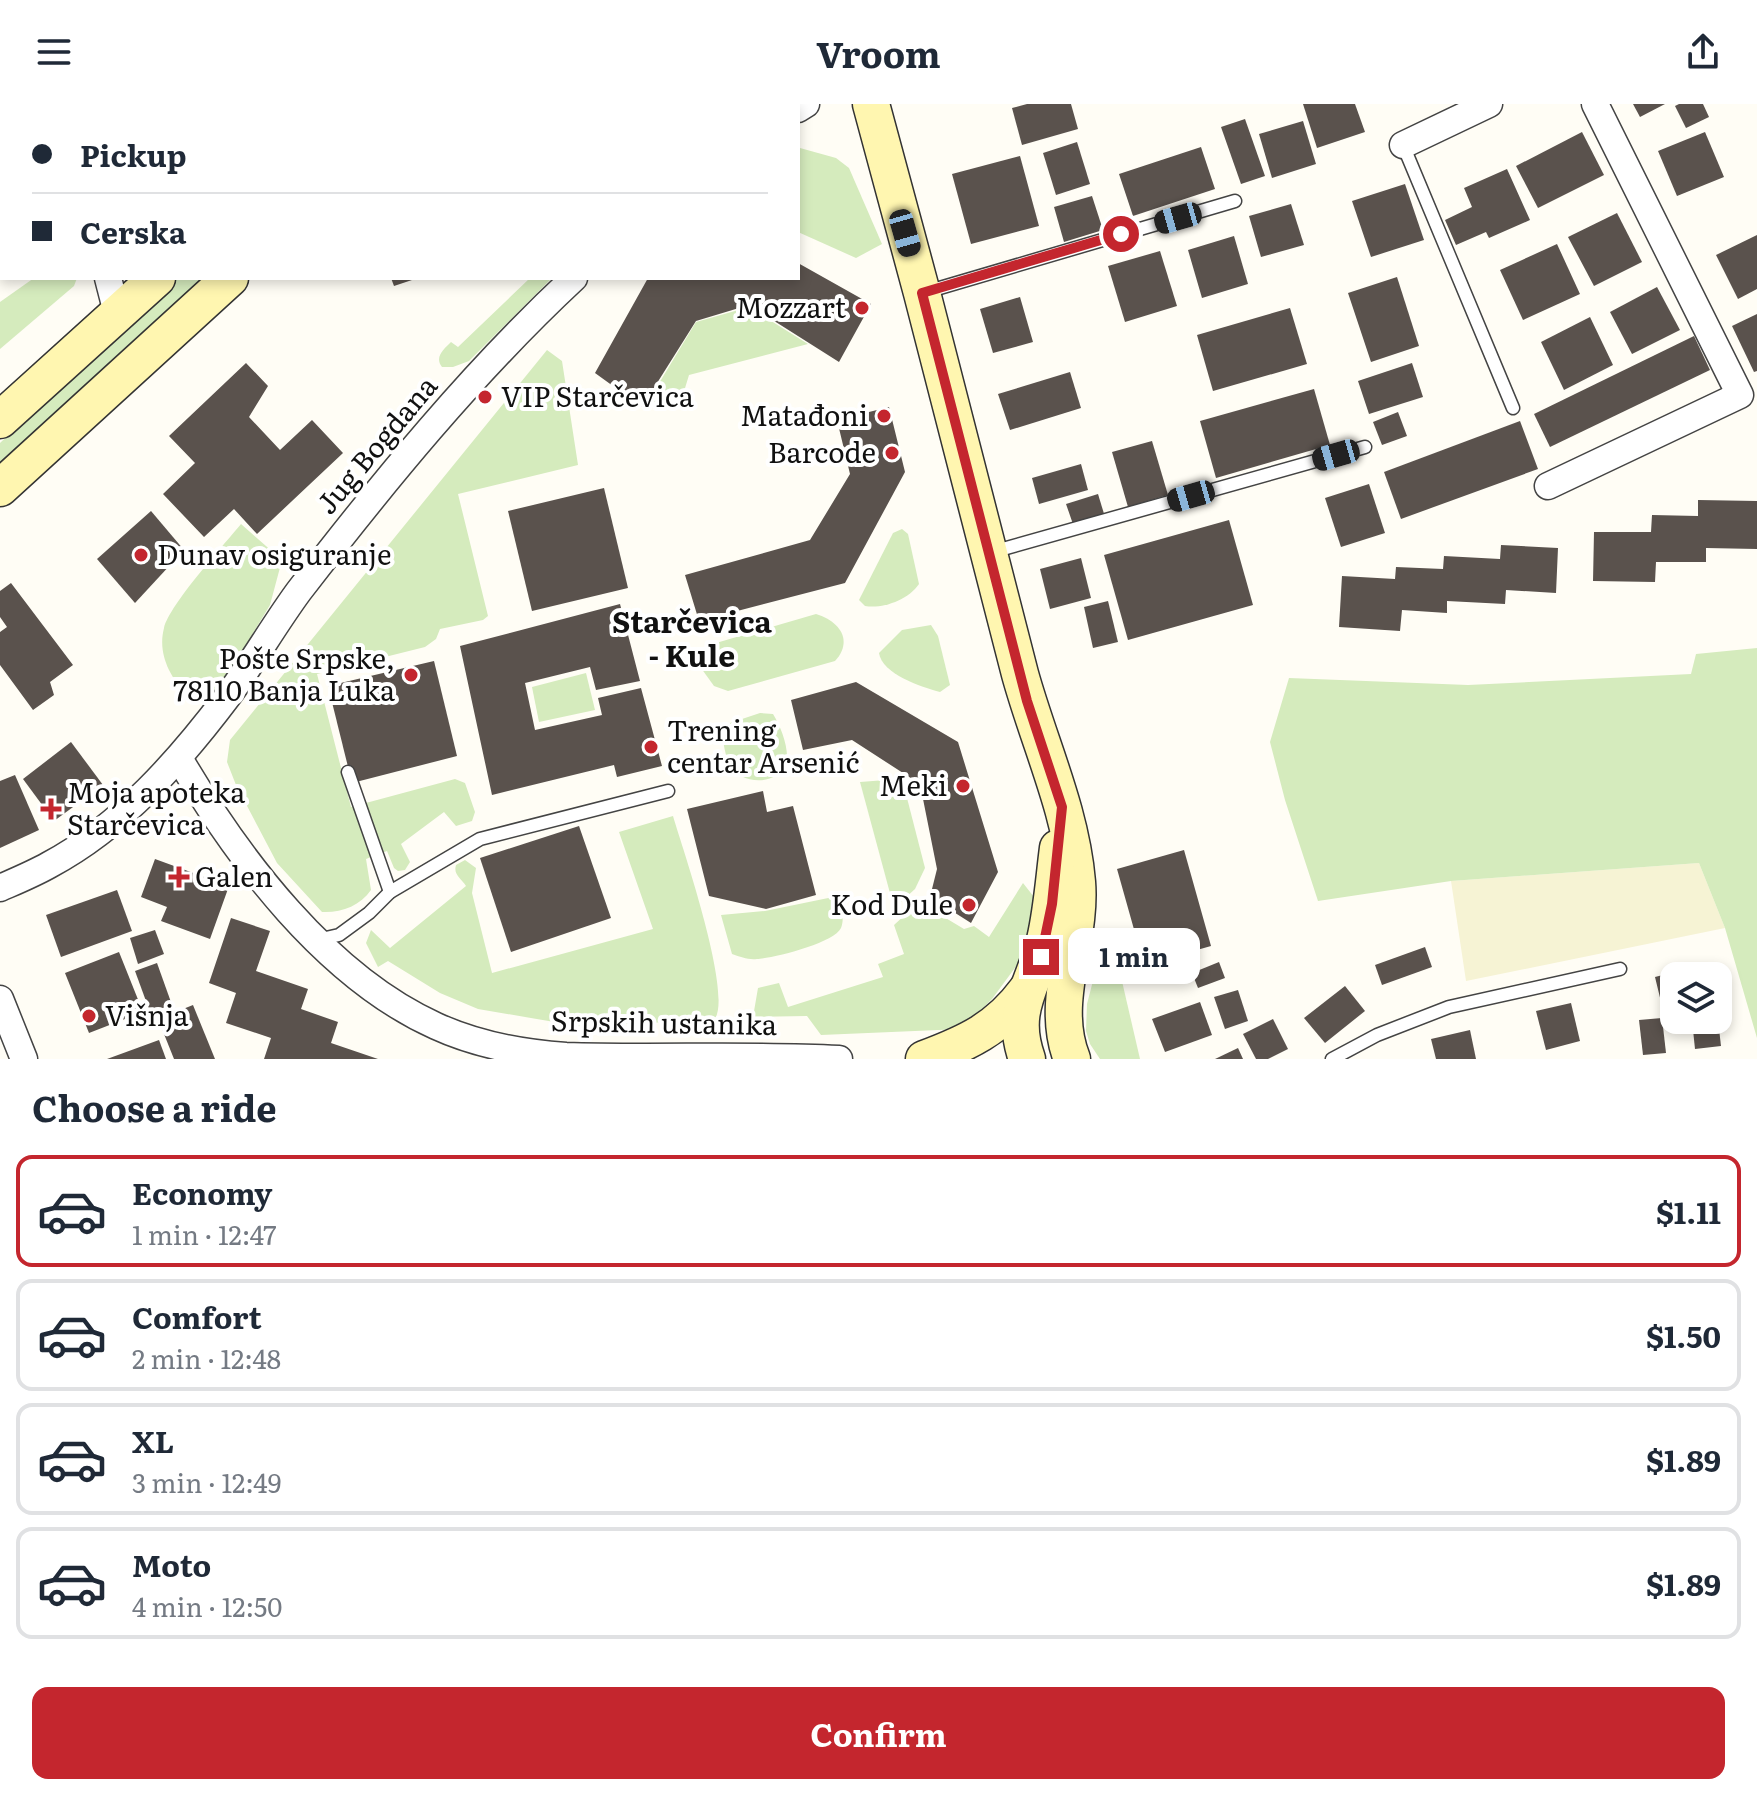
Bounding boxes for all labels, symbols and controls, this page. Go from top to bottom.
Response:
text: Vroom [816,26,941,79]
icon: menu [32,30,76,74]
icon: share [1681,30,1725,74]
text: Pickup [80,132,187,176]
car [1152,200,1204,236]
car [887,207,923,259]
text: Cerska [80,209,186,253]
route start [1103,216,1139,252]
place label: Mozzart [736,285,847,327]
marker: Mozzart [853,299,871,317]
street label: Jug Bogdana [305,365,446,522]
place label: VIP Starčevica [501,374,694,416]
marker: VIP Starčevica [476,388,494,406]
place label: Matađoni [740,393,868,435]
marker: Matađoni [875,407,893,425]
place label: Barcode [768,430,876,472]
car [1310,437,1362,473]
marker: Barcode [883,444,901,462]
car [1165,478,1217,514]
place label: Dunav osiguranje [157,532,392,574]
marker: Dunav osiguranje [132,546,150,564]
district label: Starčevica - Kule [612,598,773,676]
place label: Pošte Srpske, 78110 Banja Luka [173,636,395,710]
marker: Pošte Srpske, 78110 Banja Luka [402,666,420,684]
place label: Trening centar Arsenić [667,708,860,782]
marker: Trening centar Arsenić [642,738,660,756]
place label: Meki [879,763,947,805]
place label: Moja apoteka Starčevica [67,770,245,844]
marker: Meki [954,777,972,795]
marker: Moja apoteka Starčevica [42,800,60,818]
place label: Galen [195,854,273,896]
marker: Galen [170,868,188,886]
place label: Kod Dule [830,882,953,924]
marker: Kod Dule [960,896,978,914]
callout: 1 min [1069,929,1201,985]
text: 1 min [1099,936,1169,975]
route end [1023,939,1059,975]
map controls [1660,962,1732,1034]
button: layers [1660,962,1732,1034]
place label: Višnja [105,993,189,1035]
street label: Srpskih ustanika [551,998,777,1044]
marker: Višnja [80,1007,98,1025]
text: Choose a ride [32,1080,277,1133]
text: Economy [132,1170,272,1214]
icon: car [36,1175,108,1247]
text: $1.11 [1656,1189,1721,1233]
text: 1 min · 12:47 [132,1214,276,1253]
text: Comfort [132,1294,262,1338]
icon: car [36,1299,108,1371]
text: $1.50 [1646,1313,1721,1357]
text: 2 min · 12:48 [132,1338,281,1377]
text: XL [132,1418,174,1462]
icon: car [36,1423,108,1495]
text: $1.89 [1646,1437,1721,1481]
text: 3 min · 12:49 [132,1462,281,1501]
text: Moto [132,1542,211,1586]
icon: car [36,1547,108,1619]
text: $1.89 [1646,1561,1721,1605]
text: 4 min · 12:50 [132,1586,282,1625]
button: Confirm [32,1687,1725,1779]

